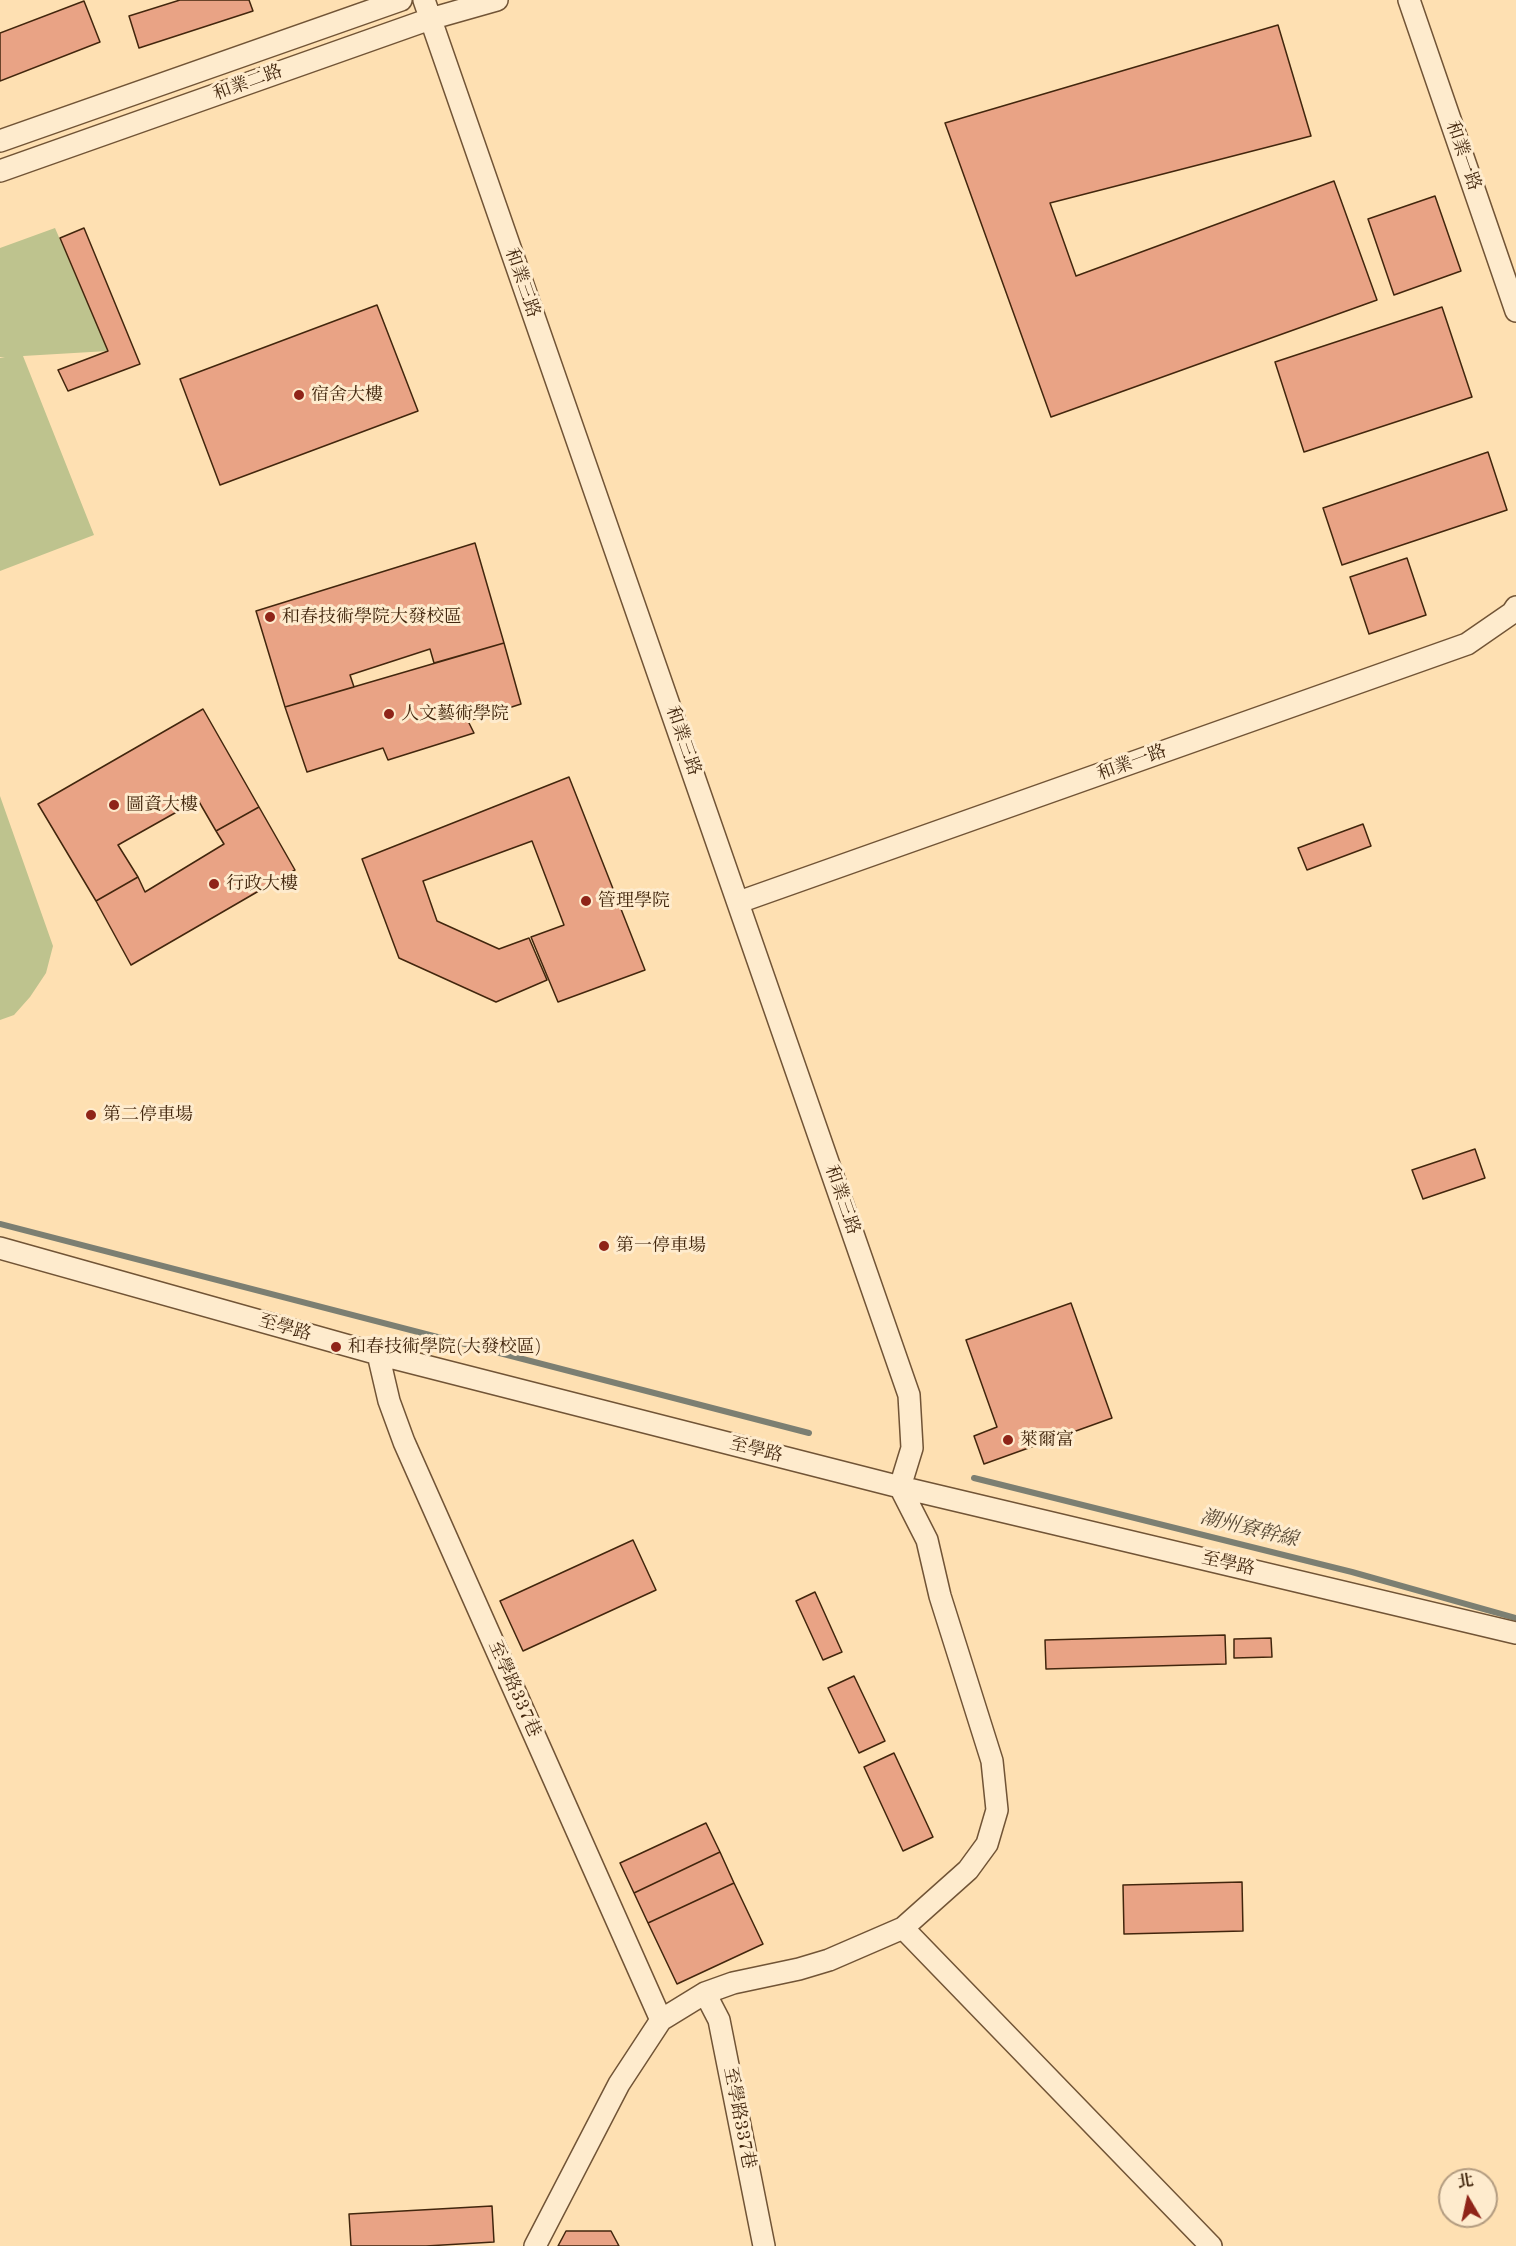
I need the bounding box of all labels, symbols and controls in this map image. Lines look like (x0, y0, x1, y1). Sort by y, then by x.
street label: 和業二路 (210, 61, 286, 105)
street label: 和業一路 (1441, 118, 1485, 194)
street label: 和業三路 (500, 245, 544, 321)
place label: 宿舍大樓 (311, 384, 383, 406)
marker: 宿舍大樓 (292, 388, 306, 402)
place label: 和春技術學院大發校區 (282, 606, 462, 628)
marker: 和春技術學院大發校區 (263, 610, 277, 624)
place label: 人文藝術學院 (401, 703, 509, 725)
street label: 和業三路 (661, 703, 705, 779)
marker: 人文藝術學院 (382, 707, 396, 721)
street label: 和業一路 (1094, 741, 1170, 785)
place label: 圖資大樓 (126, 794, 198, 816)
marker: 圖資大樓 (107, 798, 121, 812)
place label: 行政大樓 (226, 873, 298, 895)
marker: 行政大樓 (207, 877, 221, 891)
place label: 管理學院 (598, 890, 670, 912)
marker: 管理學院 (579, 894, 593, 908)
place label: 第二停車場 (103, 1104, 193, 1126)
marker: 第二停車場 (84, 1108, 98, 1122)
street label: 和業三路 (820, 1162, 864, 1238)
place label: 第一停車場 (616, 1235, 706, 1257)
marker: 第一停車場 (597, 1239, 611, 1253)
street label: 至學路 (256, 1310, 314, 1346)
place label: 和春技術學院(大發校區) (348, 1336, 541, 1358)
marker: 和春技術學院(大發校區) (329, 1340, 343, 1354)
place label: 萊爾富 (1020, 1429, 1074, 1451)
street label: 至學路 (727, 1433, 785, 1467)
marker: 萊爾富 (1001, 1433, 1015, 1447)
water label: 潮州寮幹線 (1198, 1505, 1300, 1553)
street label: 至學路 (1199, 1547, 1257, 1581)
street label: 至學路337巷 (483, 1637, 545, 1741)
street label: 至學路337巷 (719, 2065, 759, 2171)
north arrow (1438, 2168, 1498, 2228)
text: 北 (1456, 2173, 1475, 2191)

